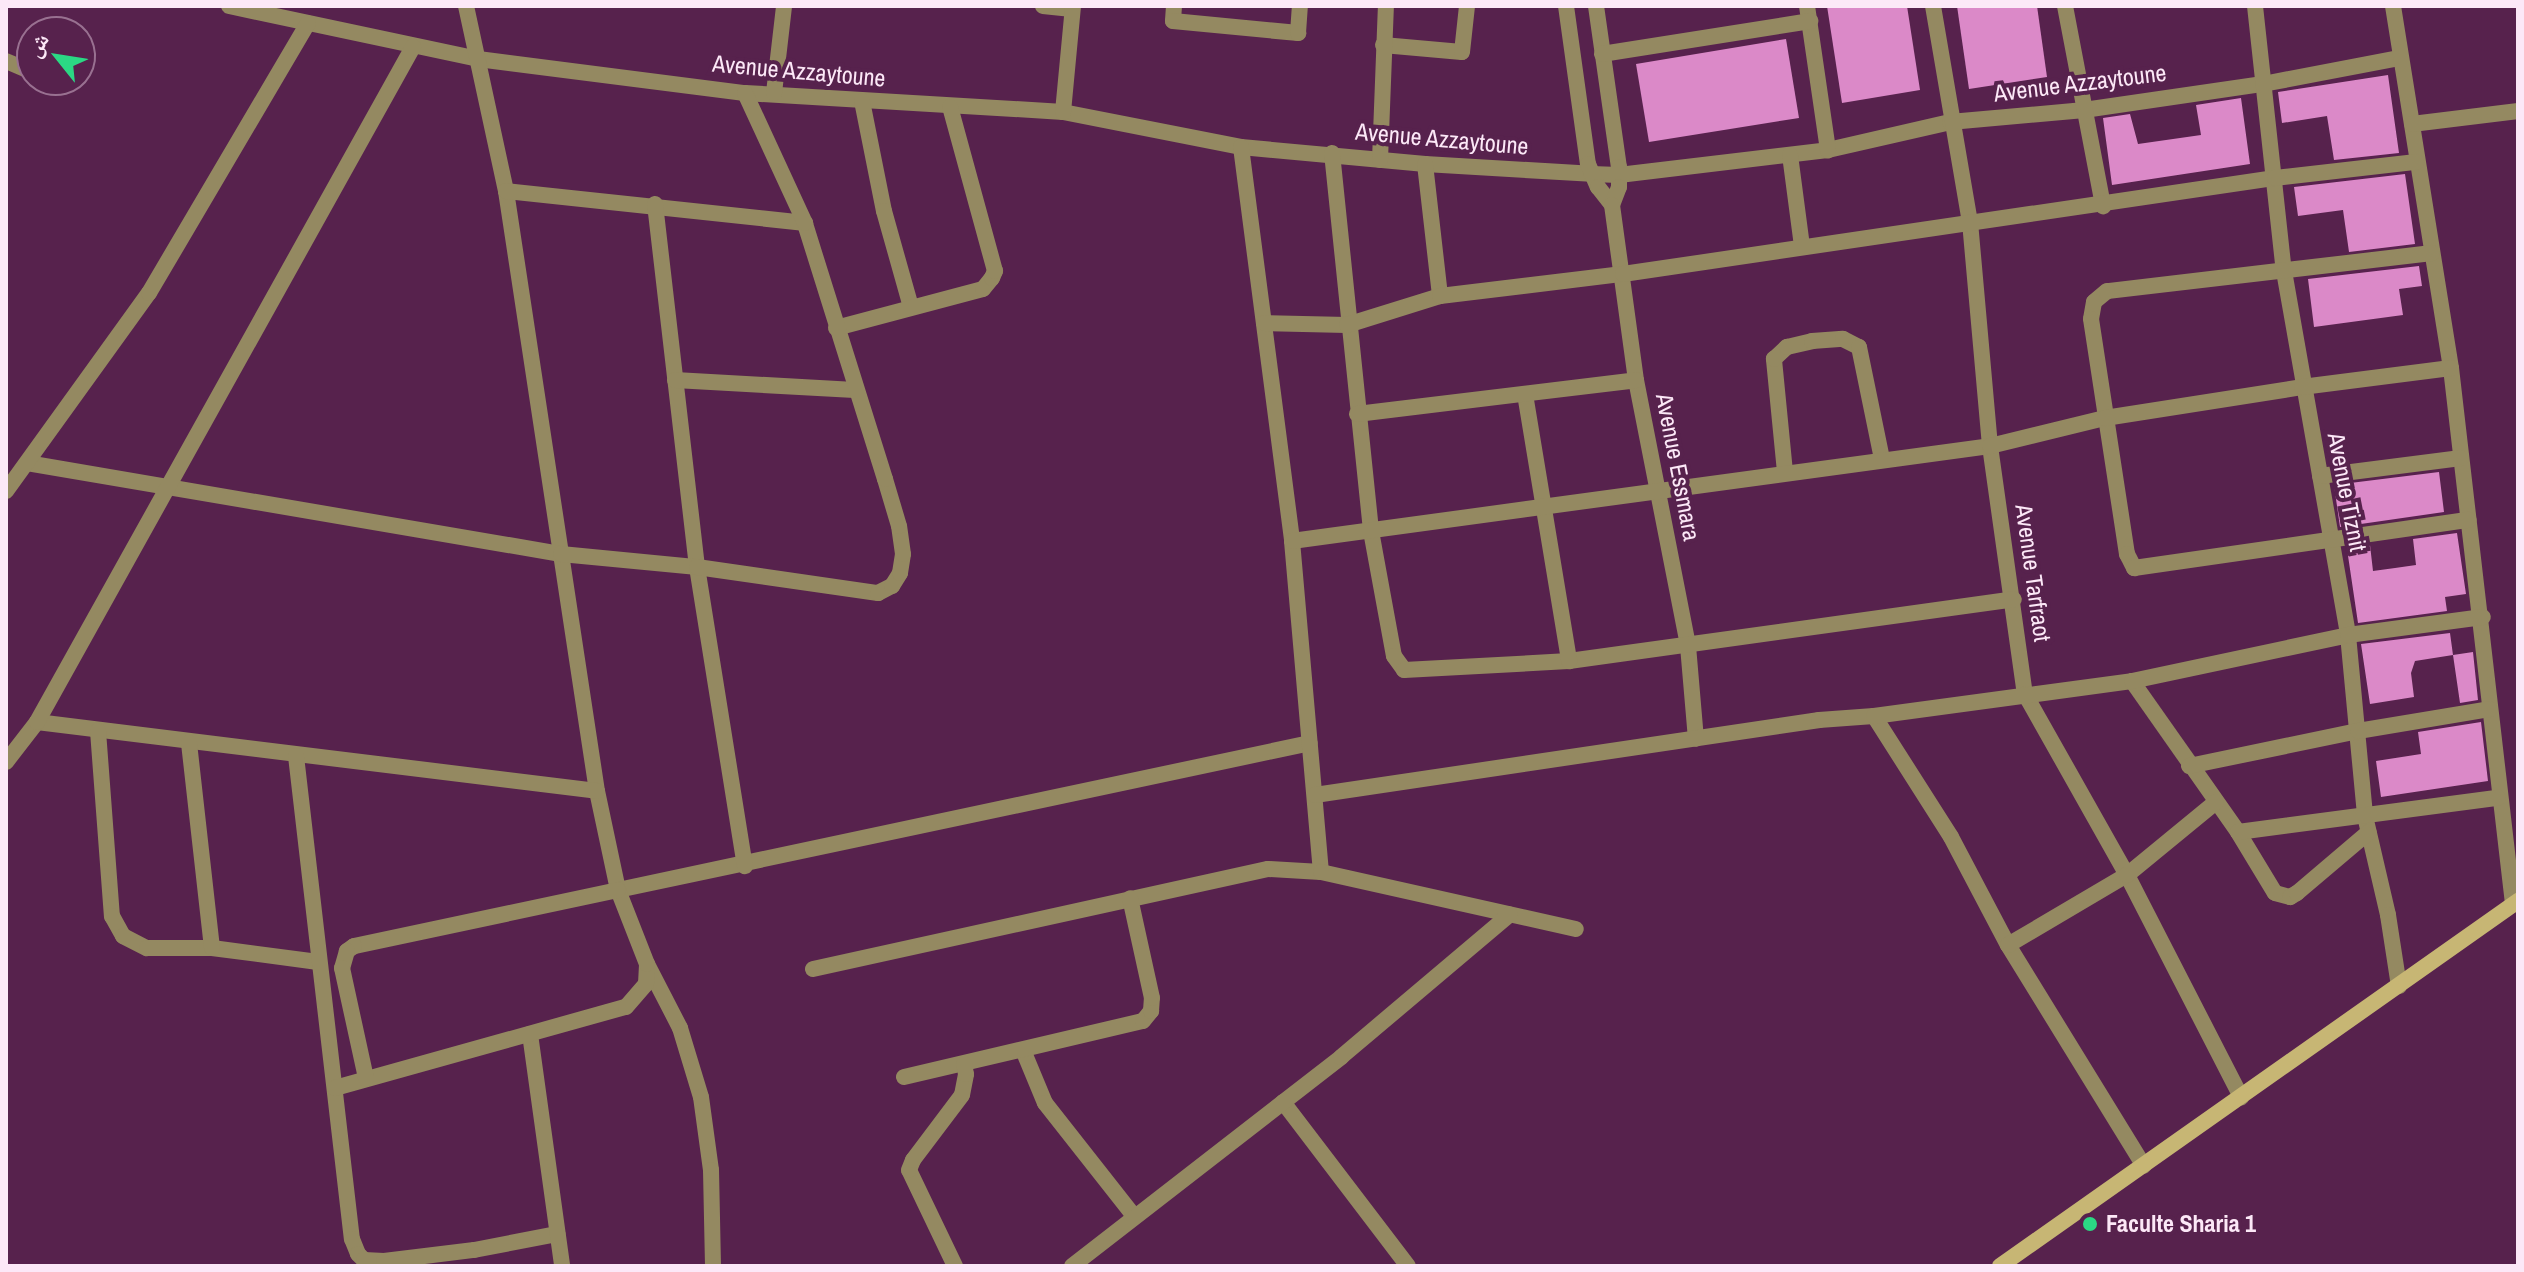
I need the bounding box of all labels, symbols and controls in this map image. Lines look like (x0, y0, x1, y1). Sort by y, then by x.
north arrow (16, 16, 96, 96)
text: ش (18, 27, 56, 63)
street label: Avenue Azzaytoune (711, 49, 887, 93)
street label: Avenue Azzaytoune (1992, 58, 2168, 108)
street label: Avenue Azzaytoune (1354, 117, 1530, 161)
street label: Avenue Essmara (1650, 391, 1706, 543)
street label: Avenue Tiznit (2321, 430, 2373, 554)
street label: Avenue Tarfraot (2009, 502, 2057, 644)
place label: Faculte Sharia 1 (2106, 1210, 2256, 1238)
marker: Faculte Sharia 1 (2081, 1215, 2099, 1233)

